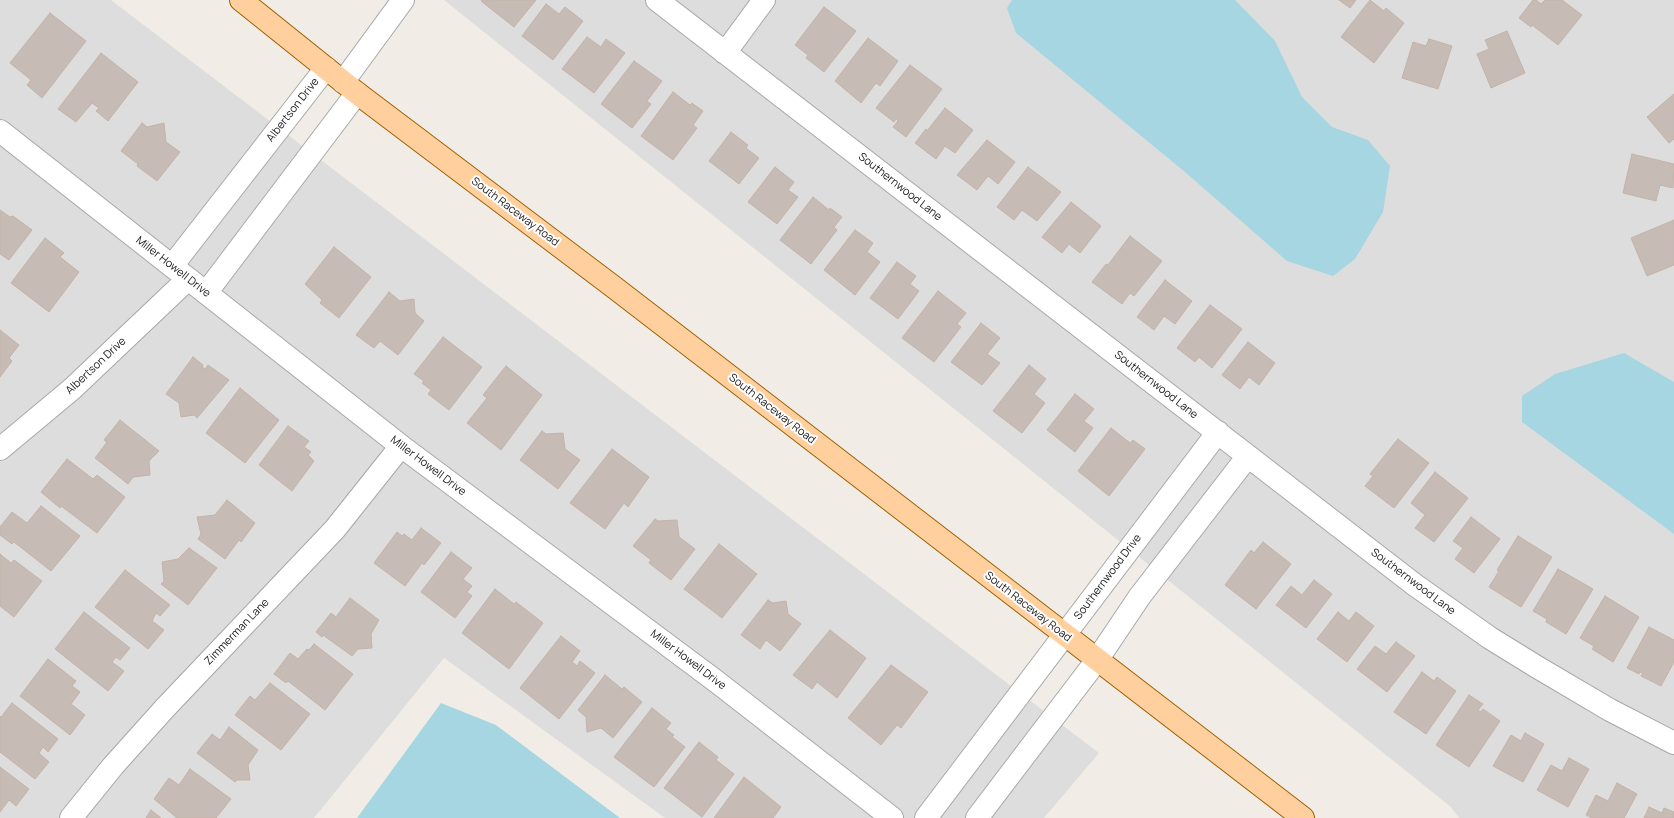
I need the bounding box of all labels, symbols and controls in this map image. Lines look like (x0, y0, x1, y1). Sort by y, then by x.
street label: Albertson Drive (264, 75, 322, 145)
street label: Southernwood Lane (856, 150, 944, 224)
street label: South Raceway Road (469, 175, 561, 249)
street label: Miller Howell Drive (133, 234, 213, 300)
street label: Albertson Drive (63, 335, 129, 397)
street label: Southernwood Lane (1112, 348, 1200, 422)
street label: South Raceway Road (726, 371, 818, 447)
street label: Miller Howell Drive (388, 433, 468, 499)
street label: Southernwood Drive (1072, 532, 1144, 622)
street label: Southernwood Lane (1368, 546, 1458, 618)
street label: South Raceway Road (982, 569, 1074, 645)
street label: Zimmerman Lane (202, 596, 272, 668)
street label: Miller Howell Drive (648, 627, 728, 693)

